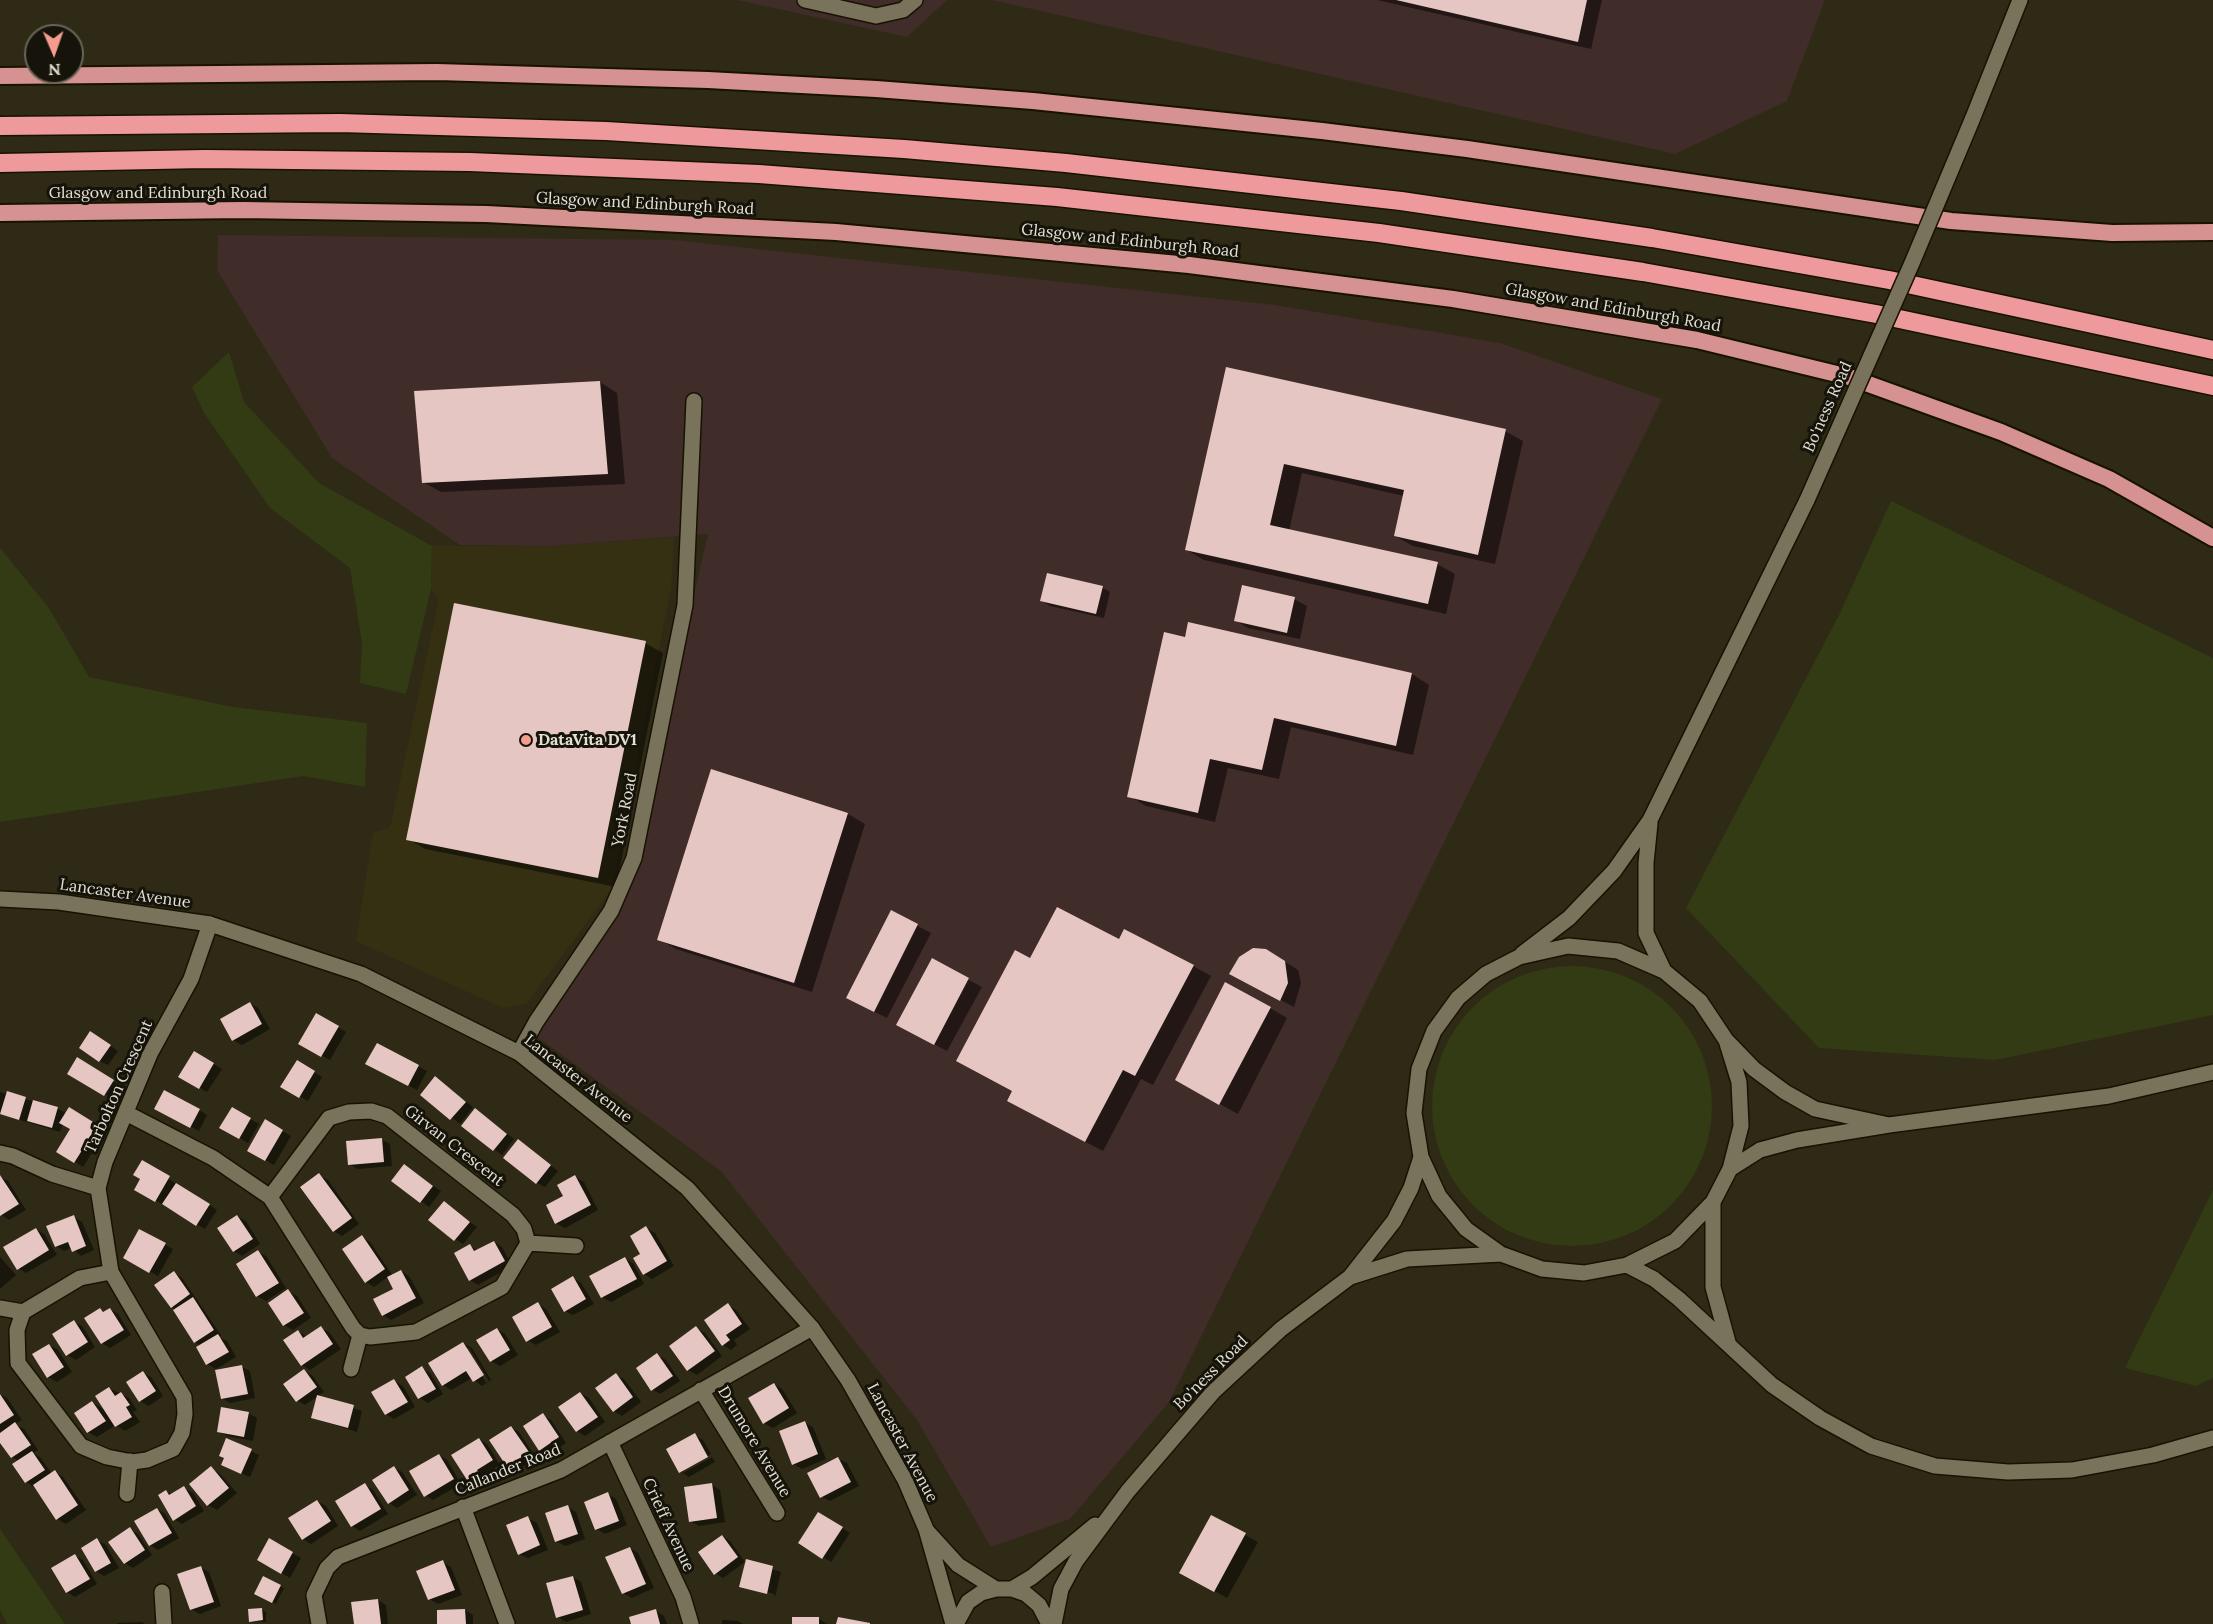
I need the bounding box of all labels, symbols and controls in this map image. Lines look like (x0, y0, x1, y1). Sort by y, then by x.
north arrow (24, 24, 84, 84)
text: N (48, 60, 61, 80)
street label: Glasgow and Edinburgh Road (49, 183, 267, 203)
street label: Glasgow and Edinburgh Road (535, 189, 755, 219)
street label: Glasgow and Edinburgh Road (1020, 220, 1240, 262)
street label: Glasgow and Edinburgh Road (1504, 280, 1722, 336)
street label: Bo'ness Road (1800, 359, 1856, 455)
place label: DataVita DV1 (538, 730, 637, 750)
marker: DataVita DV1 (519, 733, 533, 747)
street label: York Road (608, 771, 642, 849)
street label: Lancaster Avenue (58, 875, 192, 913)
street label: Tarbolton Crescent (81, 1017, 157, 1157)
street label: Lancaster Avenue (520, 1031, 636, 1127)
street label: Girvan Crescent (401, 1101, 507, 1191)
street label: Bo'ness Road (1170, 1332, 1252, 1414)
street label: Lancaster Avenue (863, 1380, 941, 1506)
street label: Drumore Avenue (713, 1383, 795, 1501)
street label: Callander Road (452, 1440, 564, 1500)
street label: Crieff Avenue (638, 1475, 698, 1575)

